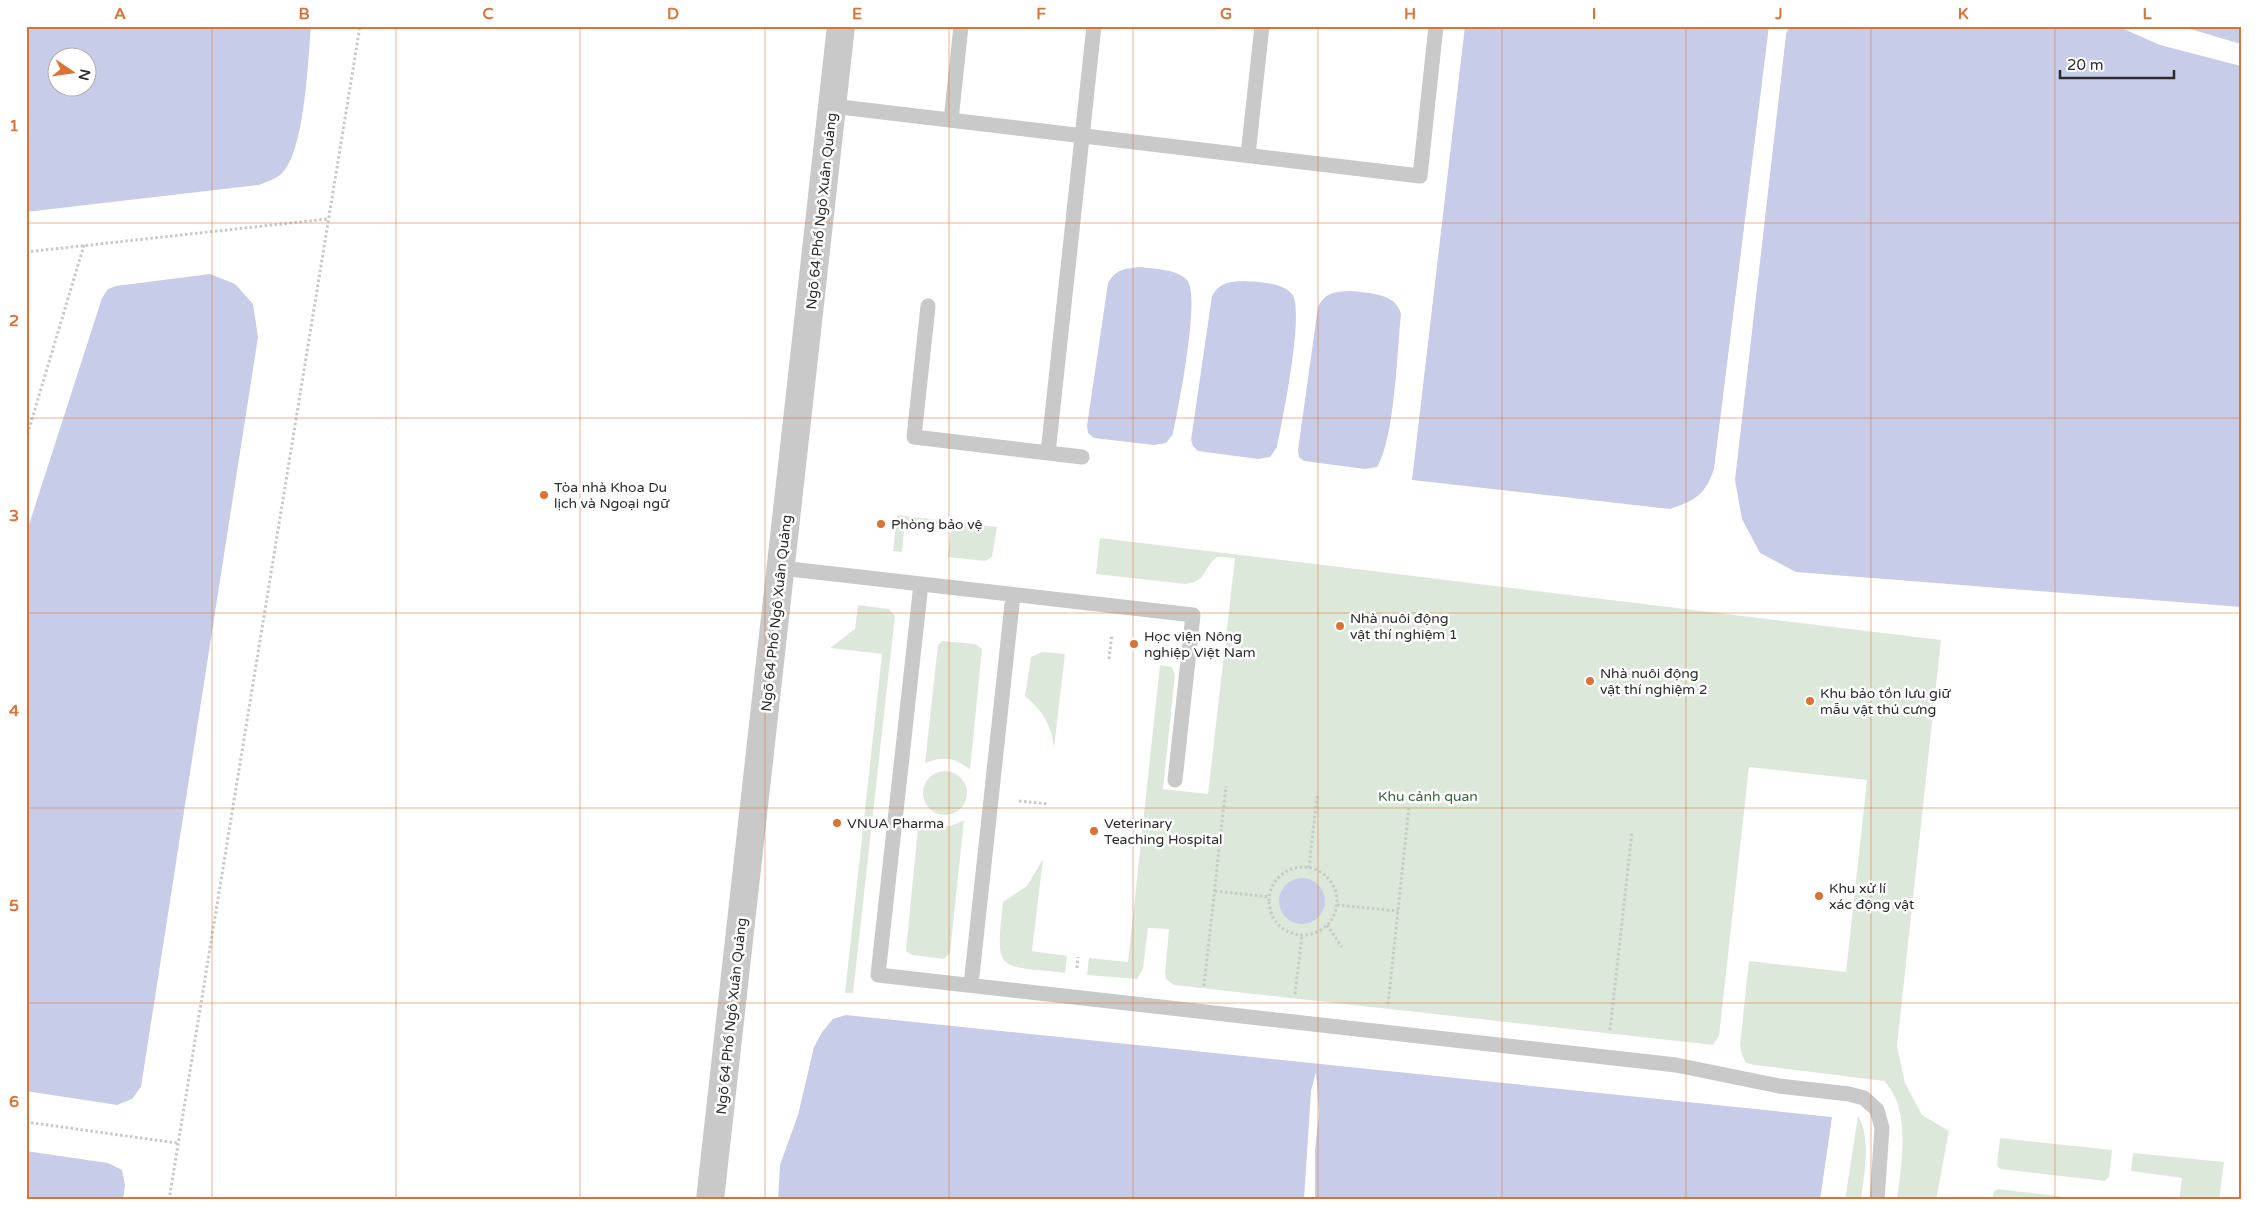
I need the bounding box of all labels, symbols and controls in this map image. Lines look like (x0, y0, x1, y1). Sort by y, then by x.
text: A (114, 4, 126, 24)
text: B (298, 4, 310, 24)
text: C (482, 4, 494, 24)
text: D (667, 4, 679, 24)
text: E (852, 4, 862, 24)
text: F (1036, 4, 1046, 24)
text: G (1220, 4, 1232, 24)
text: H (1404, 4, 1416, 24)
text: I (1592, 4, 1596, 24)
text: J (1774, 4, 1783, 24)
text: K (1958, 4, 1969, 24)
text: L (2142, 4, 2152, 24)
north arrow (48, 48, 98, 98)
scale bar (2060, 48, 2173, 80)
text: 20 m (2067, 56, 2104, 74)
text: N (75, 67, 94, 82)
street label: Ngõ 64 Phố Ngô Xuân Quảng (803, 112, 840, 310)
text: 1 (9, 116, 19, 136)
text: 2 (9, 311, 19, 331)
place label: Tòa nhà Khoa Du lịch và Ngoại ngữ (554, 479, 670, 512)
marker: Tòa nhà Khoa Du lịch và Ngoại ngữ (538, 489, 550, 501)
text: 3 (9, 506, 19, 526)
street label: Ngõ 64 Phố Ngô Xuân Quảng (758, 514, 795, 712)
place label: Phòng bảo vệ (891, 516, 983, 533)
marker: Phòng bảo vệ (875, 518, 887, 530)
place label: Nhà nuôi động vật thí nghiệm 1 (1350, 610, 1458, 643)
marker: Nhà nuôi động vật thí nghiệm 1 (1334, 620, 1346, 632)
place label: Học viện Nông nghiệp Việt Nam (1144, 628, 1256, 661)
marker: Học viện Nông nghiệp Việt Nam (1128, 638, 1140, 650)
place label: Nhà nuôi động vật thí nghiệm 2 (1600, 665, 1708, 698)
marker: Nhà nuôi động vật thí nghiệm 2 (1584, 675, 1596, 687)
place label: Khu bảo tồn lưu giữ mẫu vật thú cưng (1820, 685, 1951, 718)
marker: Khu bảo tồn lưu giữ mẫu vật thú cưng (1804, 695, 1816, 707)
text: 4 (9, 701, 19, 721)
park label: Khu cảnh quan (1378, 788, 1478, 805)
place label: VNUA Pharma (847, 815, 944, 832)
place label: Veterinary Teaching Hospital (1104, 815, 1223, 848)
marker: VNUA Pharma (831, 817, 843, 829)
marker: Veterinary Teaching Hospital (1088, 825, 1100, 837)
place label: Khu xử lí xác động vật (1829, 880, 1915, 913)
marker: Khu xử lí xác động vật (1813, 890, 1825, 902)
text: 5 (9, 896, 19, 916)
street label: Ngõ 64 Phố Ngô Xuân Quảng (713, 917, 750, 1115)
text: 6 (9, 1092, 19, 1112)

